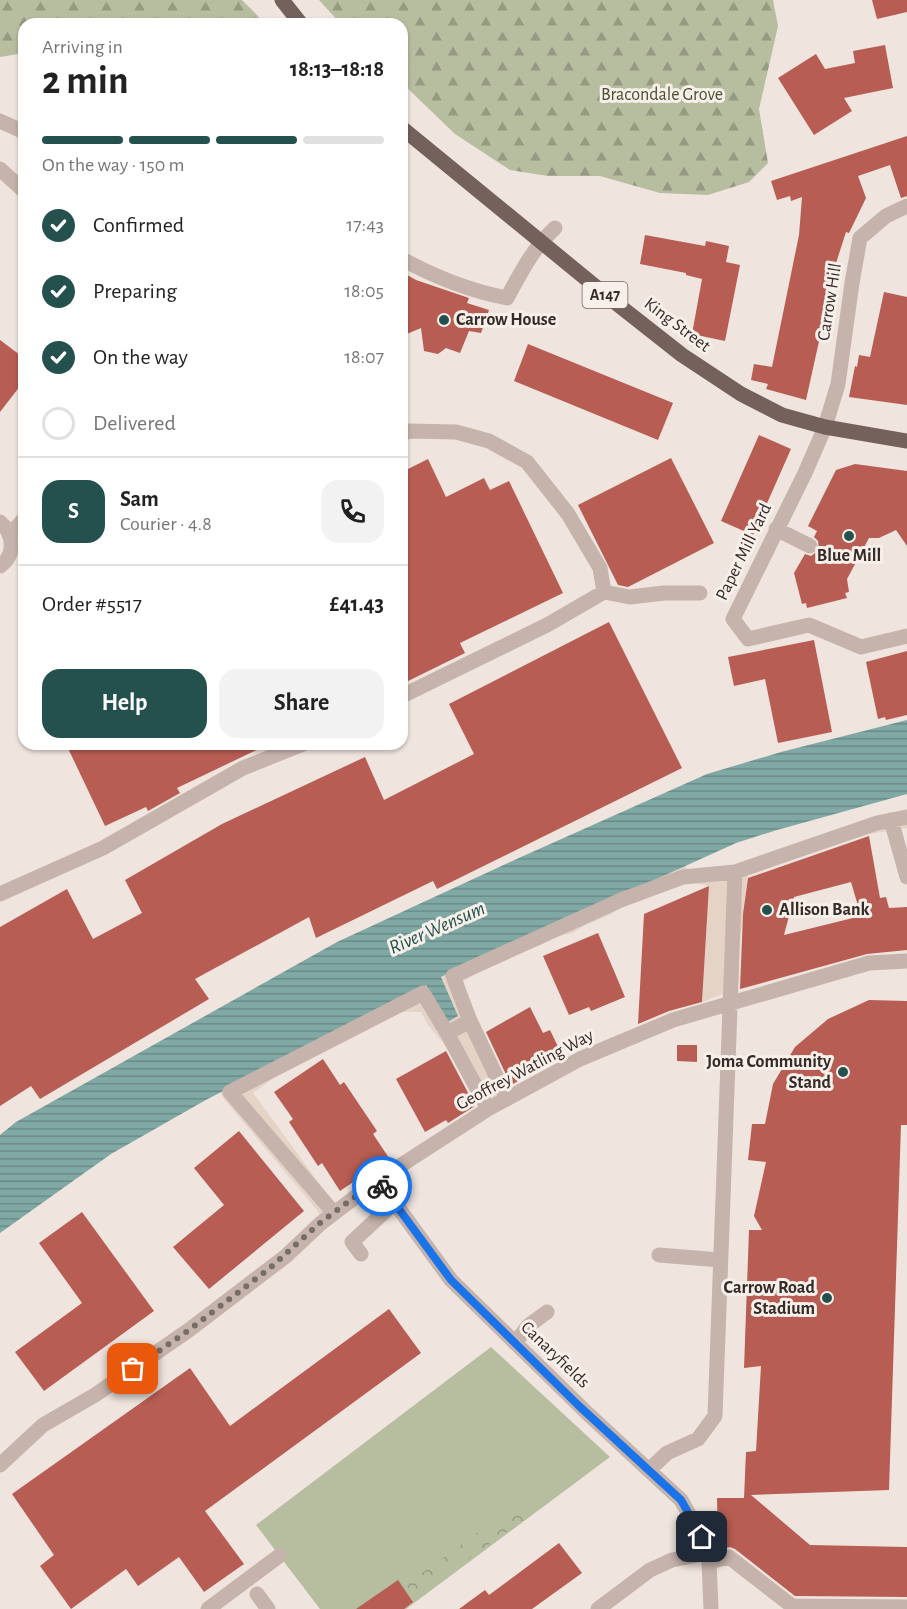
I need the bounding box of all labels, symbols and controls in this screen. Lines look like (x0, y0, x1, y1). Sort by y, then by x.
text: Arriving in (42, 37, 123, 57)
text: 18:13–18:18 (290, 58, 384, 80)
text: 2 min (42, 62, 129, 101)
park label: Bracondale Grove (601, 86, 723, 104)
text: On the way · 150 m (42, 155, 185, 175)
icon: check (42, 209, 75, 242)
text: Confirmed (93, 214, 184, 236)
text: 17:43 (346, 215, 384, 235)
street label: Carrow Hill (815, 262, 845, 342)
icon: check (42, 275, 75, 308)
text: Preparing (93, 280, 177, 302)
text: 18:05 (344, 281, 384, 301)
road number: A147 (582, 282, 628, 308)
street label: King Street (641, 294, 714, 356)
place label: Carrow House (456, 311, 556, 329)
marker: Carrow House (437, 313, 451, 327)
icon: check (42, 341, 75, 374)
text: On the way (93, 346, 188, 368)
text: 18:07 (344, 347, 384, 367)
text: Delivered (93, 412, 176, 434)
button: phone (321, 480, 384, 543)
text: Sam (120, 488, 159, 510)
text: S (68, 500, 79, 522)
street label: Paper Mill Yard (713, 501, 775, 603)
text: Courier · 4.8 (120, 514, 212, 534)
marker: Blue Mill (842, 529, 856, 543)
place label: Blue Mill (817, 547, 881, 565)
text: Order #5517 (42, 593, 142, 615)
text: £41.43 (330, 593, 384, 615)
button: Help (42, 669, 207, 738)
button: Share (219, 669, 384, 738)
water label: River Wensum (386, 898, 488, 958)
place label: Allison Bank (779, 901, 870, 919)
marker: Allison Bank (760, 903, 774, 917)
street label: Geoffrey Watling Way (453, 1026, 597, 1114)
place label: Joma Community Stand (706, 1053, 832, 1092)
marker: Joma Community Stand (836, 1065, 850, 1079)
courier (352, 1156, 412, 1216)
icon: bike (366, 1170, 399, 1203)
place label: Carrow Road Stadium (724, 1279, 816, 1318)
marker: Carrow Road Stadium (820, 1291, 834, 1305)
street label: Canaryfields (517, 1318, 593, 1392)
pin (107, 1343, 158, 1394)
icon: bag (116, 1352, 149, 1385)
pin (676, 1511, 727, 1562)
icon: home (685, 1520, 718, 1553)

